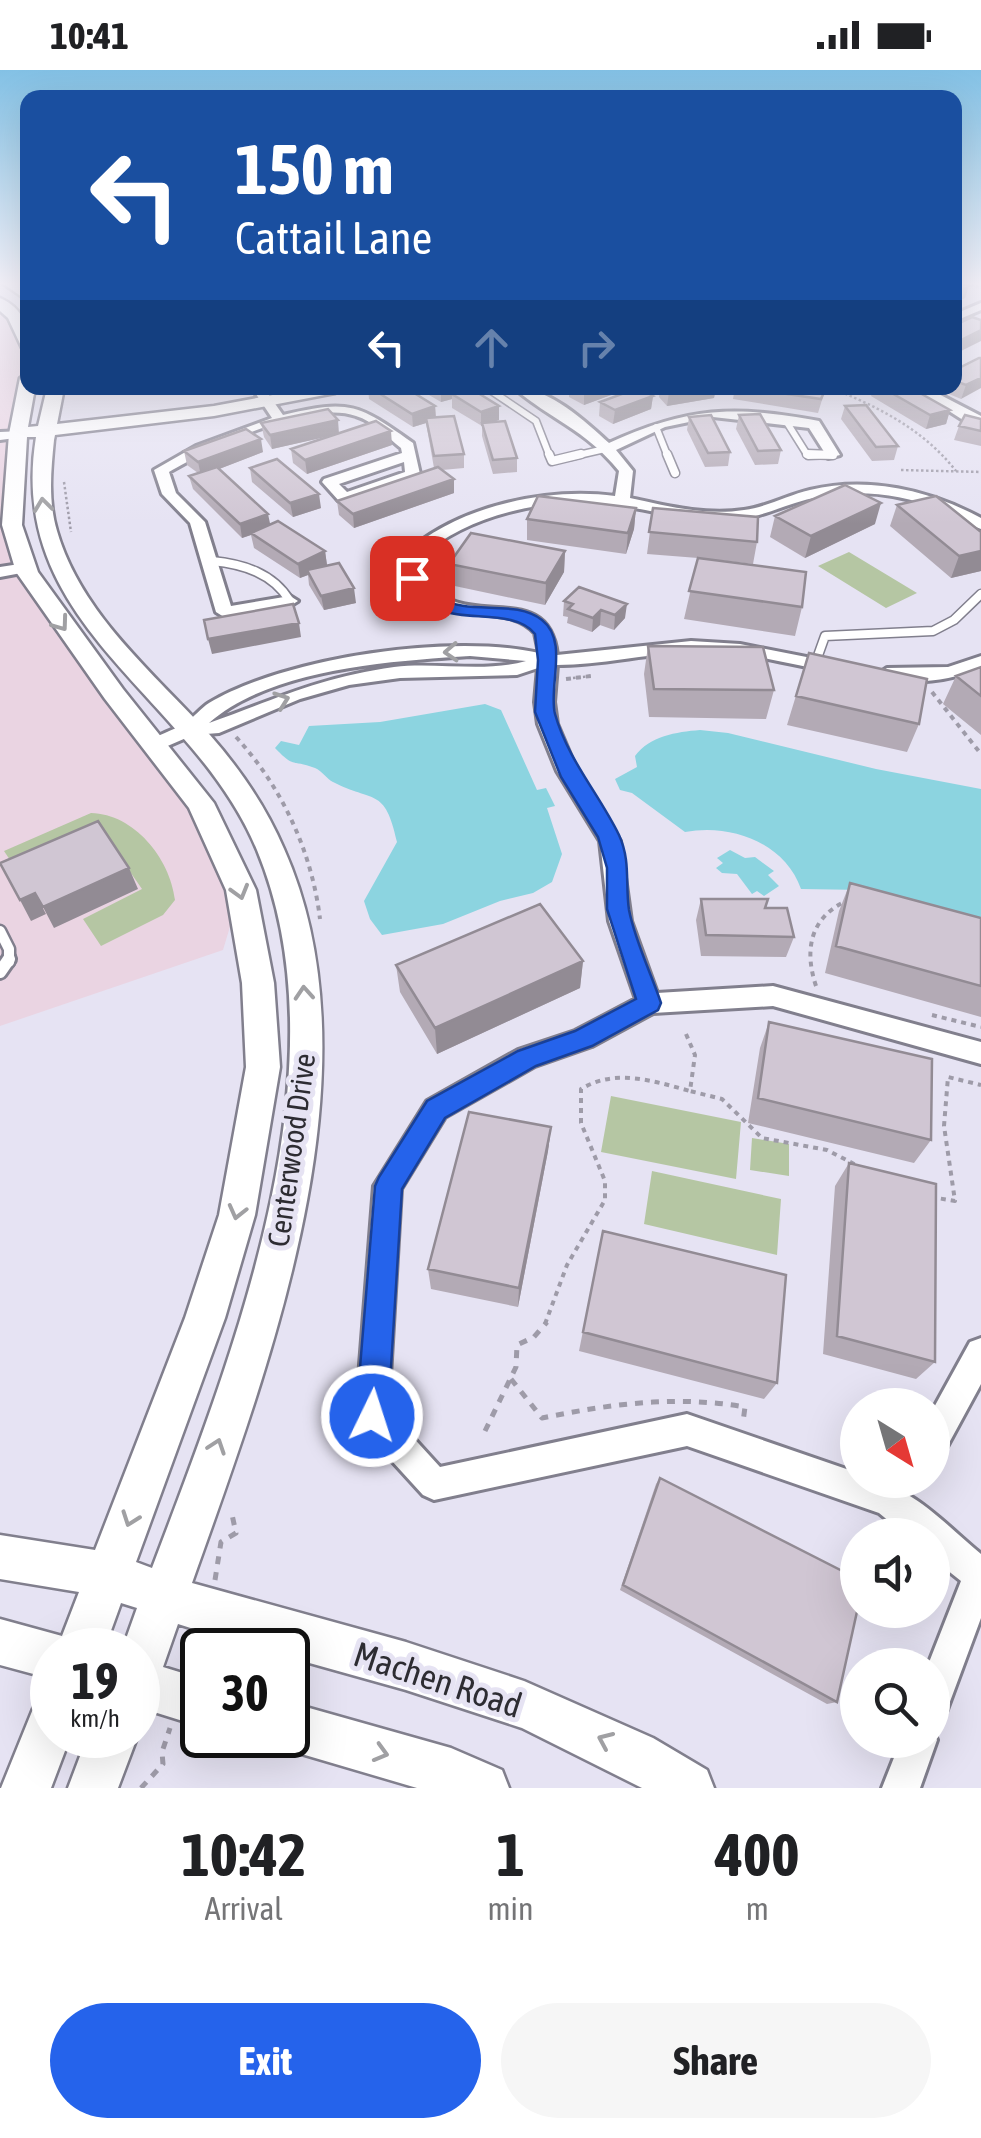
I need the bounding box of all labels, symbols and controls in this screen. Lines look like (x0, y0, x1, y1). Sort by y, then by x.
text: 10:41 (50, 14, 129, 57)
text: 150 m (235, 129, 394, 209)
icon: left (70, 130, 200, 260)
text: Cattail Lane (235, 212, 432, 264)
icon: left (359, 320, 414, 375)
icon: ahead (464, 320, 519, 375)
icon: right (569, 320, 624, 375)
one-way arrow (33, 497, 54, 513)
pin (370, 536, 455, 621)
icon: arrive (385, 551, 440, 606)
one-way arrow (49, 612, 67, 631)
one-way arrow (443, 641, 459, 662)
one-way arrow (273, 691, 290, 712)
one-way arrow (228, 883, 249, 900)
one-way arrow (293, 985, 315, 1001)
street label: Centerwood Drive (261, 1051, 321, 1249)
one-way arrow (228, 1203, 249, 1220)
position arrow (320, 1364, 424, 1468)
north arrow (840, 1388, 950, 1498)
map controls (840, 1388, 950, 1758)
one-way arrow (205, 1438, 225, 1455)
one-way arrow (121, 1510, 142, 1527)
button: sound (840, 1518, 950, 1628)
speed limit sign: 30 (180, 1628, 310, 1758)
street label: Machen Road (349, 1633, 527, 1725)
button: search (840, 1648, 950, 1758)
text: 19 (71, 1652, 118, 1710)
text: km/h (70, 1704, 120, 1732)
one-way arrow (597, 1732, 615, 1752)
one-way arrow (372, 1741, 389, 1762)
text: 10:42 (181, 1820, 306, 1889)
text: 1 (496, 1820, 525, 1889)
text: 400 (715, 1820, 800, 1889)
text: Arrival (205, 1890, 283, 1927)
text: min (488, 1890, 533, 1927)
text: m (746, 1890, 769, 1927)
button: Exit (50, 2003, 481, 2118)
button: Share (501, 2003, 931, 2118)

